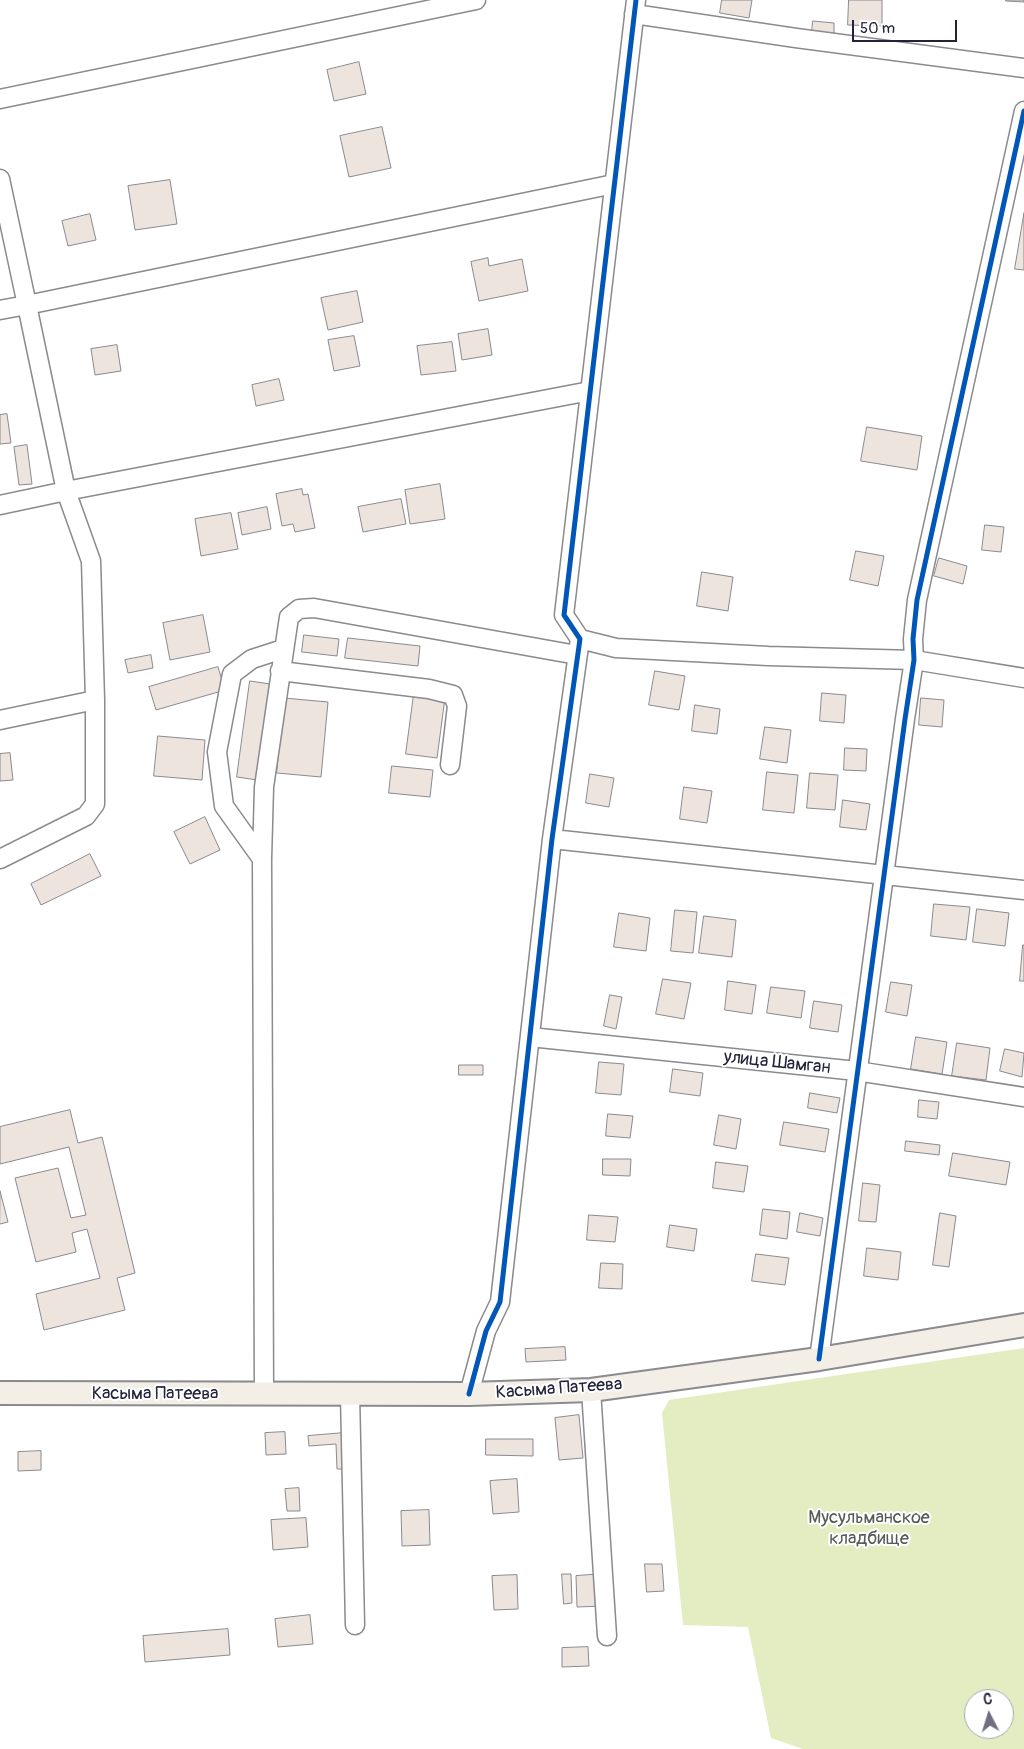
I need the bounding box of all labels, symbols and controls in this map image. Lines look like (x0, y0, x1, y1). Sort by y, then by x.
scale bar (854, 10, 959, 42)
text: 50 m (860, 19, 895, 38)
street label: улица Шамган (723, 1047, 831, 1079)
street label: Касыма Патеева (495, 1374, 623, 1404)
street label: Касыма Патеева (92, 1383, 218, 1405)
park label: Мусульманское кладбище (808, 1507, 930, 1550)
north arrow (964, 1689, 1014, 1739)
text: С (983, 1691, 993, 1708)

